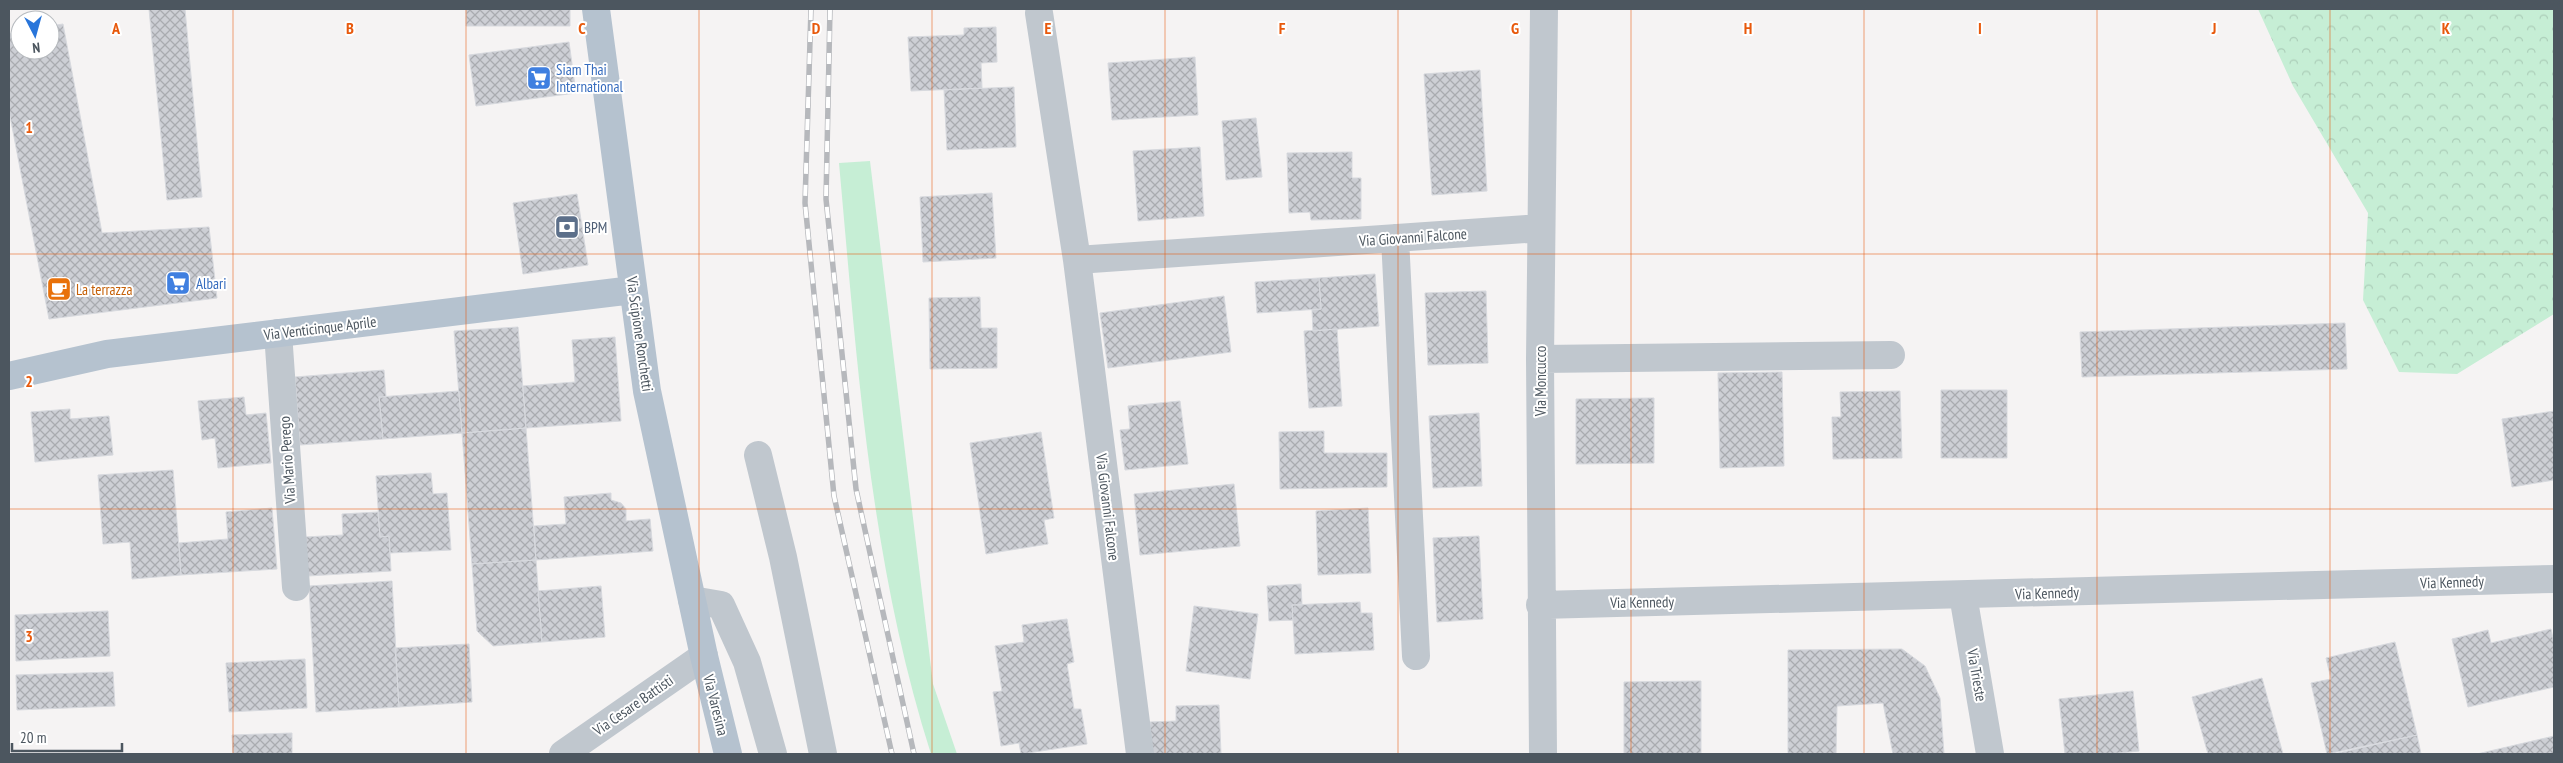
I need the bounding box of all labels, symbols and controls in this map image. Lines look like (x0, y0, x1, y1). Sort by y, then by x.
north arrow (10, 10, 60, 60)
text: A (111, 18, 121, 38)
text: B (346, 18, 354, 38)
text: C (578, 18, 586, 38)
text: D (812, 18, 821, 38)
text: E (1045, 18, 1052, 38)
text: F (1279, 18, 1286, 38)
text: G (1511, 18, 1519, 38)
text: H (1744, 18, 1752, 38)
text: I (1978, 18, 1982, 38)
text: J (2211, 18, 2216, 38)
text: K (2442, 18, 2451, 38)
text: N (32, 39, 41, 57)
place label: Siam Thai International (556, 60, 623, 96)
supermarket icon: Siam Thai International (526, 65, 552, 91)
text: 1 (25, 117, 33, 137)
bank icon: BPM (554, 214, 580, 240)
place label: BPM (584, 218, 607, 237)
street label: Via Giovanni Falcone (1358, 224, 1467, 250)
supermarket icon: Albari (165, 270, 191, 296)
place label: Albari (196, 274, 226, 293)
street label: Via Scipione Ronchetti (622, 274, 657, 393)
cafe icon: La terrazza (46, 276, 72, 302)
place label: La terrazza (76, 280, 132, 299)
street label: Via Venticinque Aprile (262, 312, 377, 344)
street label: Via Moncucco (1531, 346, 1550, 417)
text: 2 (25, 371, 33, 391)
street label: Via Mario Perego (274, 416, 300, 505)
street label: Via Giovanni Falcone (1092, 451, 1124, 562)
street label: Via Kennedy (2419, 571, 2485, 593)
street label: Via Kennedy (2014, 582, 2080, 604)
street label: Via Kennedy (1609, 592, 1674, 612)
text: 3 (25, 626, 33, 646)
street label: Via Trieste (1963, 646, 1991, 703)
street label: Via Cesare Battisti (588, 670, 677, 740)
street label: Via Varesina (699, 671, 733, 738)
scale bar (12, 720, 122, 752)
text: 20 m (20, 728, 46, 747)

